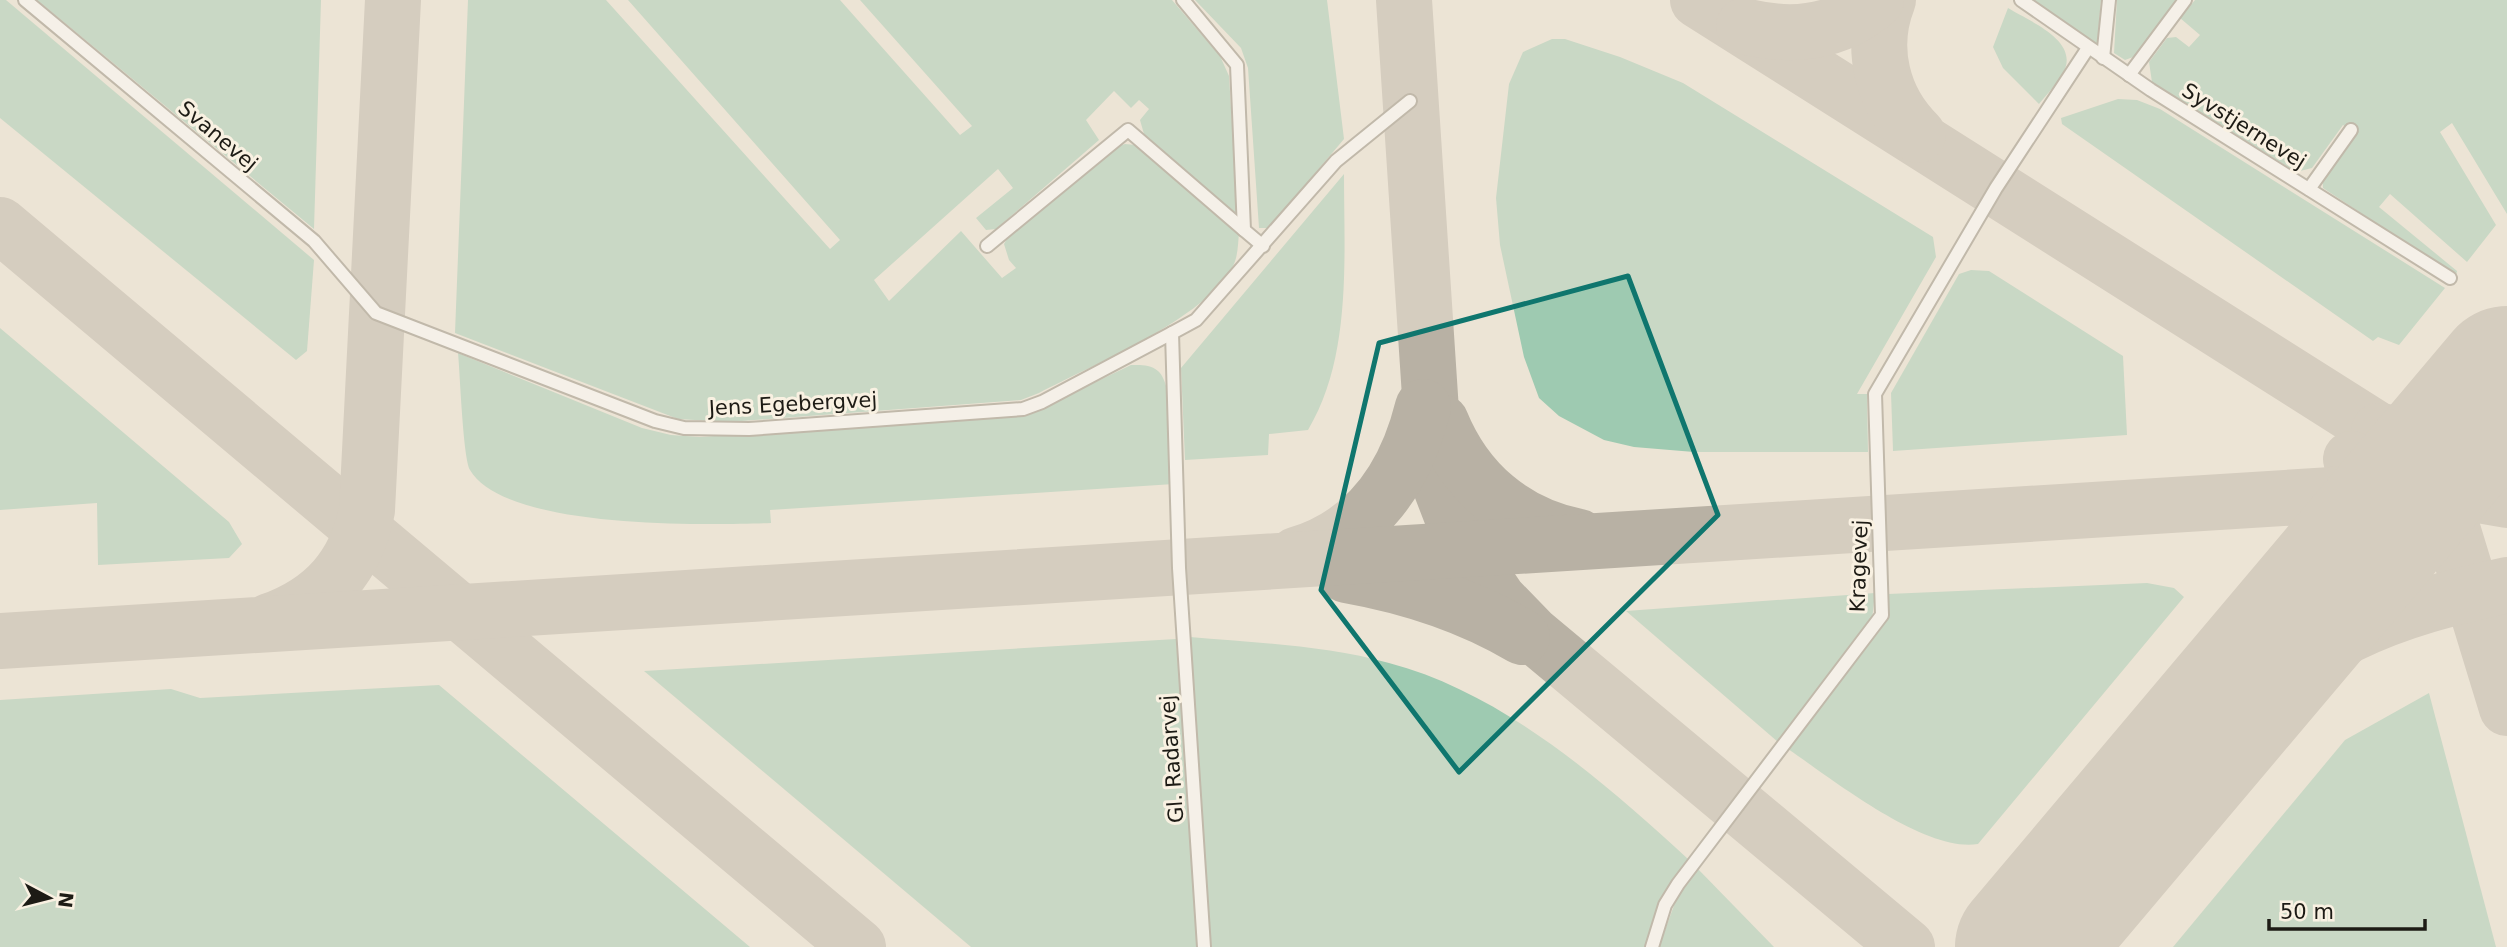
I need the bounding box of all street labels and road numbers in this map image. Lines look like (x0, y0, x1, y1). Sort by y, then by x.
street label: Syvstjernevej (2178, 78, 2310, 174)
street label: Svanevej (173, 96, 263, 176)
street label: Jens Egebergvej (706, 388, 878, 420)
street label: Kragevej (1845, 519, 1873, 613)
street label: Gl. Radarvej (1156, 694, 1188, 824)

